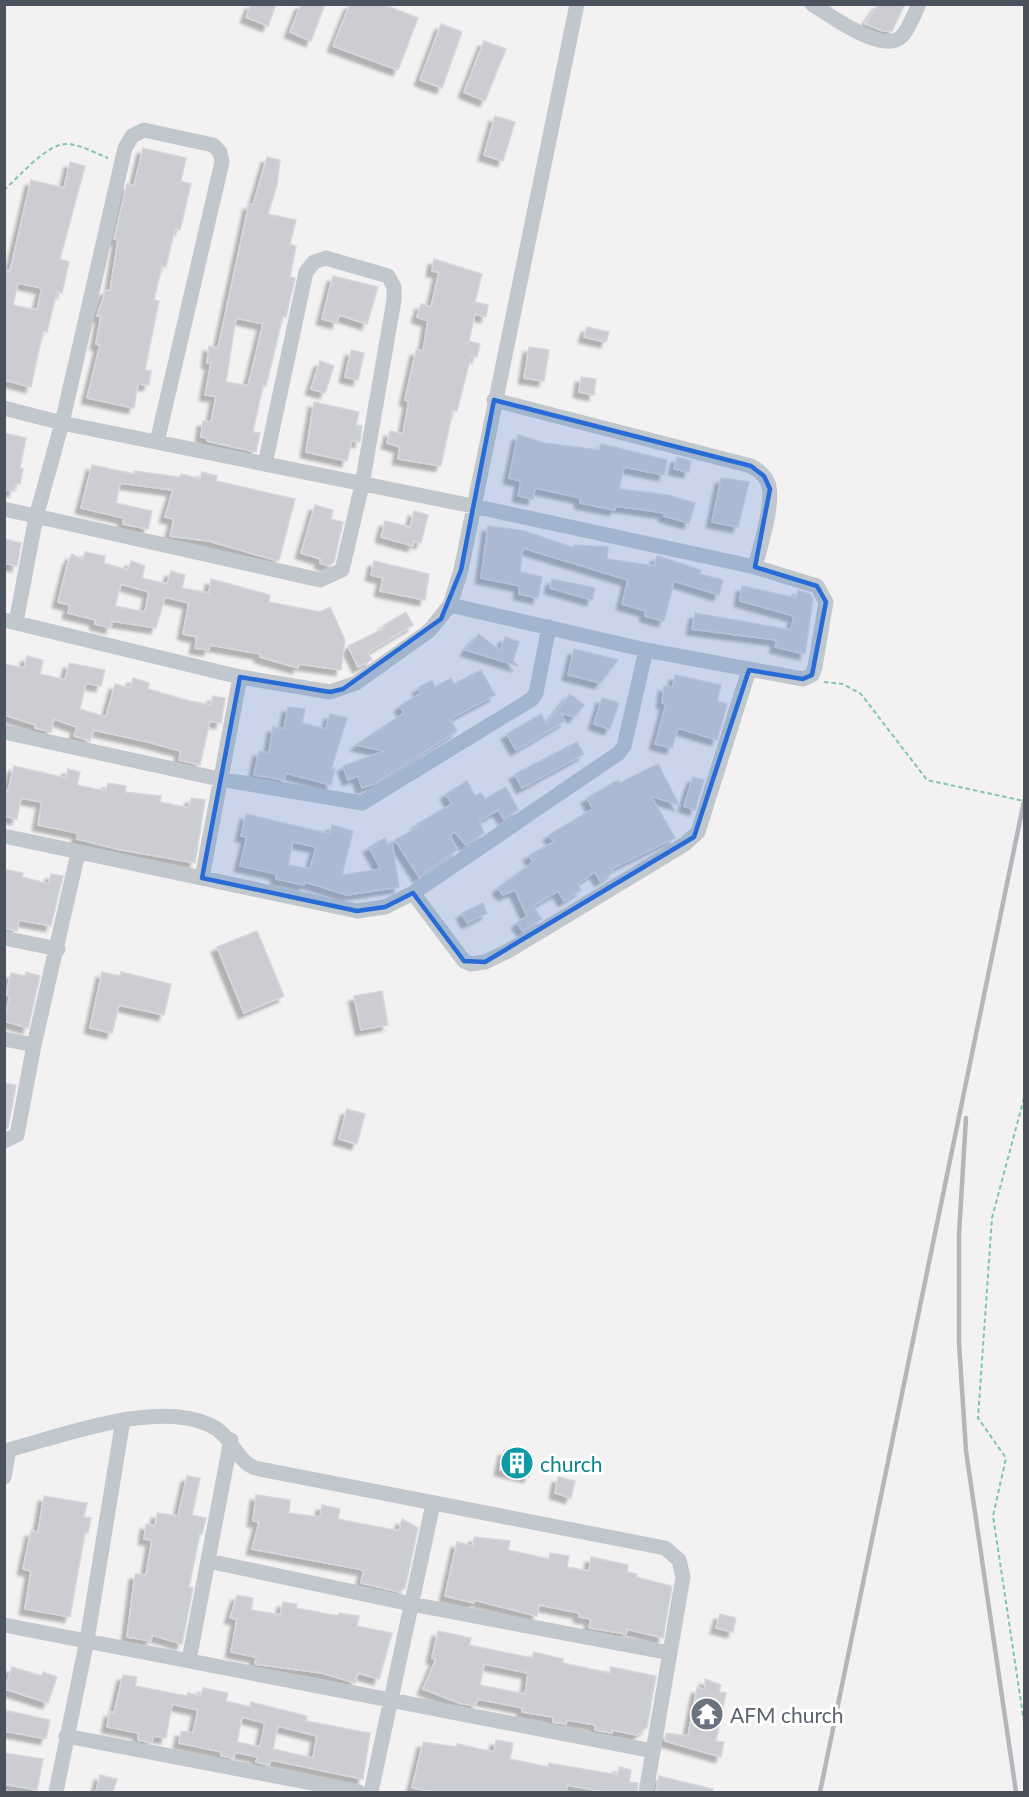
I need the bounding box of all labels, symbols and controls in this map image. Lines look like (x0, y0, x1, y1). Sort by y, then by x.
building icon: church (499, 1445, 535, 1481)
place label: church (540, 1451, 602, 1476)
temple icon: AFM church (689, 1696, 725, 1732)
place label: AFM church (730, 1702, 843, 1727)

